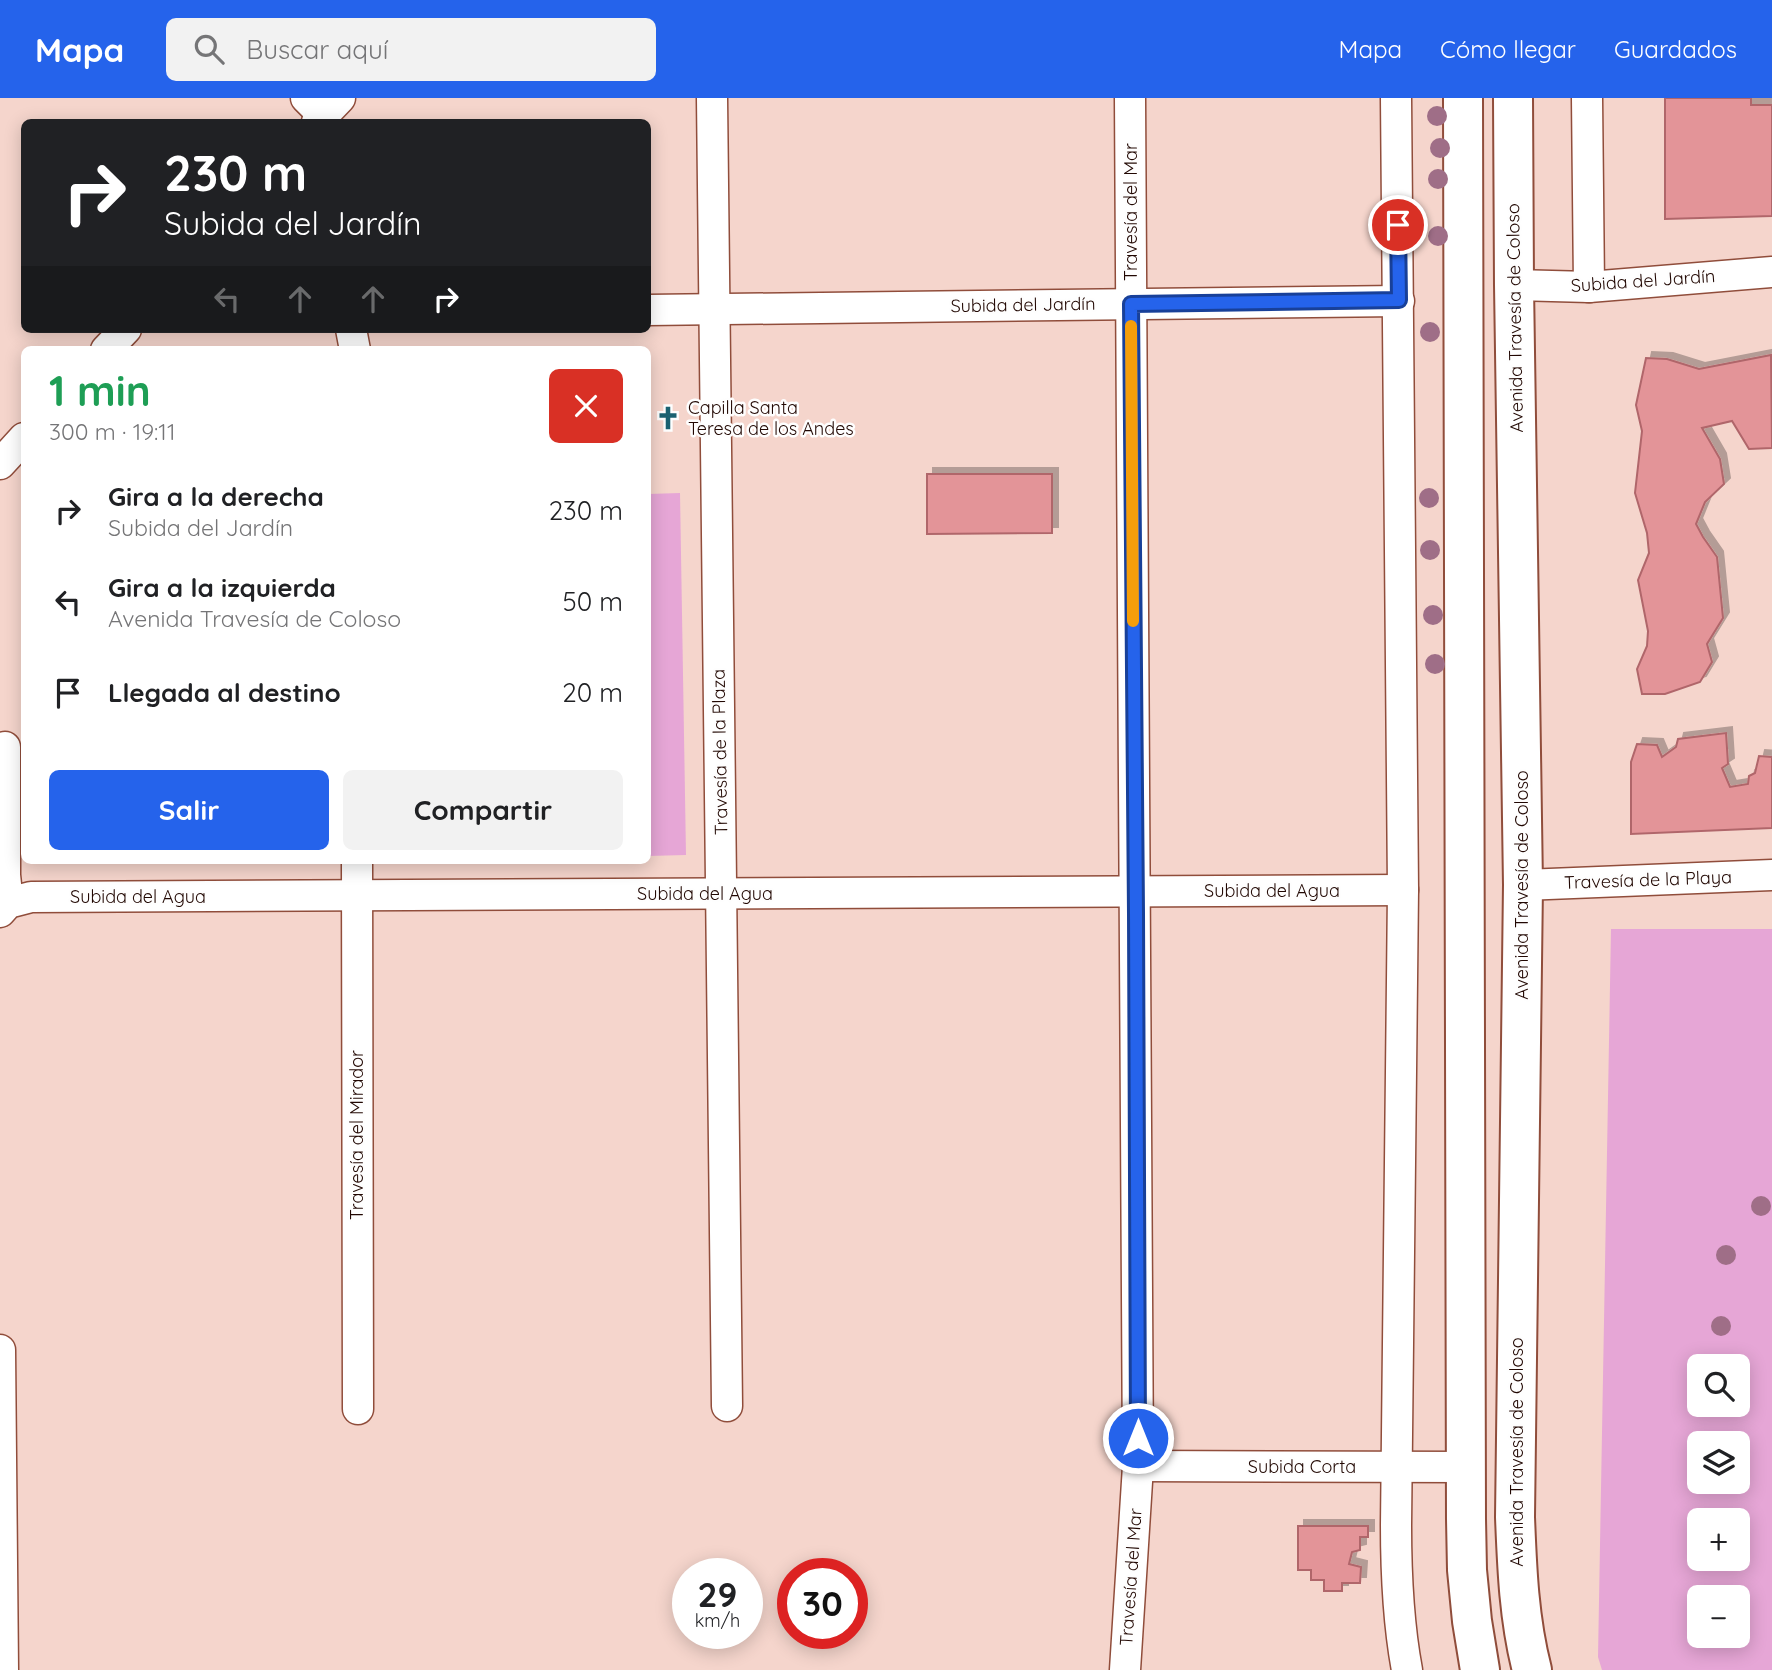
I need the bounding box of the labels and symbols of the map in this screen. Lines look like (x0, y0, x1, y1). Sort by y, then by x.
street label: Travesía del Mar (1119, 143, 1142, 281)
pin (1368, 195, 1428, 255)
street label: Avenida Travesía de Coloso (1501, 203, 1528, 433)
street label: Subida del Jardín (1570, 264, 1716, 297)
street label: Subida del Jardín (950, 292, 1096, 317)
place label: Capilla Santa Teresa de los Andes (688, 396, 854, 440)
church icon: Capilla Santa Teresa de los Andes (654, 404, 682, 432)
street label: Travesía de la Plaza (707, 669, 732, 835)
street label: Avenida Travesía de Coloso (1510, 770, 1533, 1000)
street label: Travesía de la Playa (1564, 865, 1732, 894)
street label: Subida del Agua (1204, 879, 1340, 902)
street label: Subida del Agua (637, 882, 773, 905)
street label: Subida del Agua (70, 885, 206, 908)
street label: Travesía del Mirador (345, 1050, 368, 1220)
street label: Avenida Travesía de Coloso (1505, 1337, 1528, 1567)
position arrow (1101, 1401, 1175, 1475)
street label: Subida Corta (1248, 1455, 1356, 1478)
street label: Travesía del Mar (1114, 1507, 1147, 1646)
speed limit sign: 30 (777, 1558, 868, 1649)

